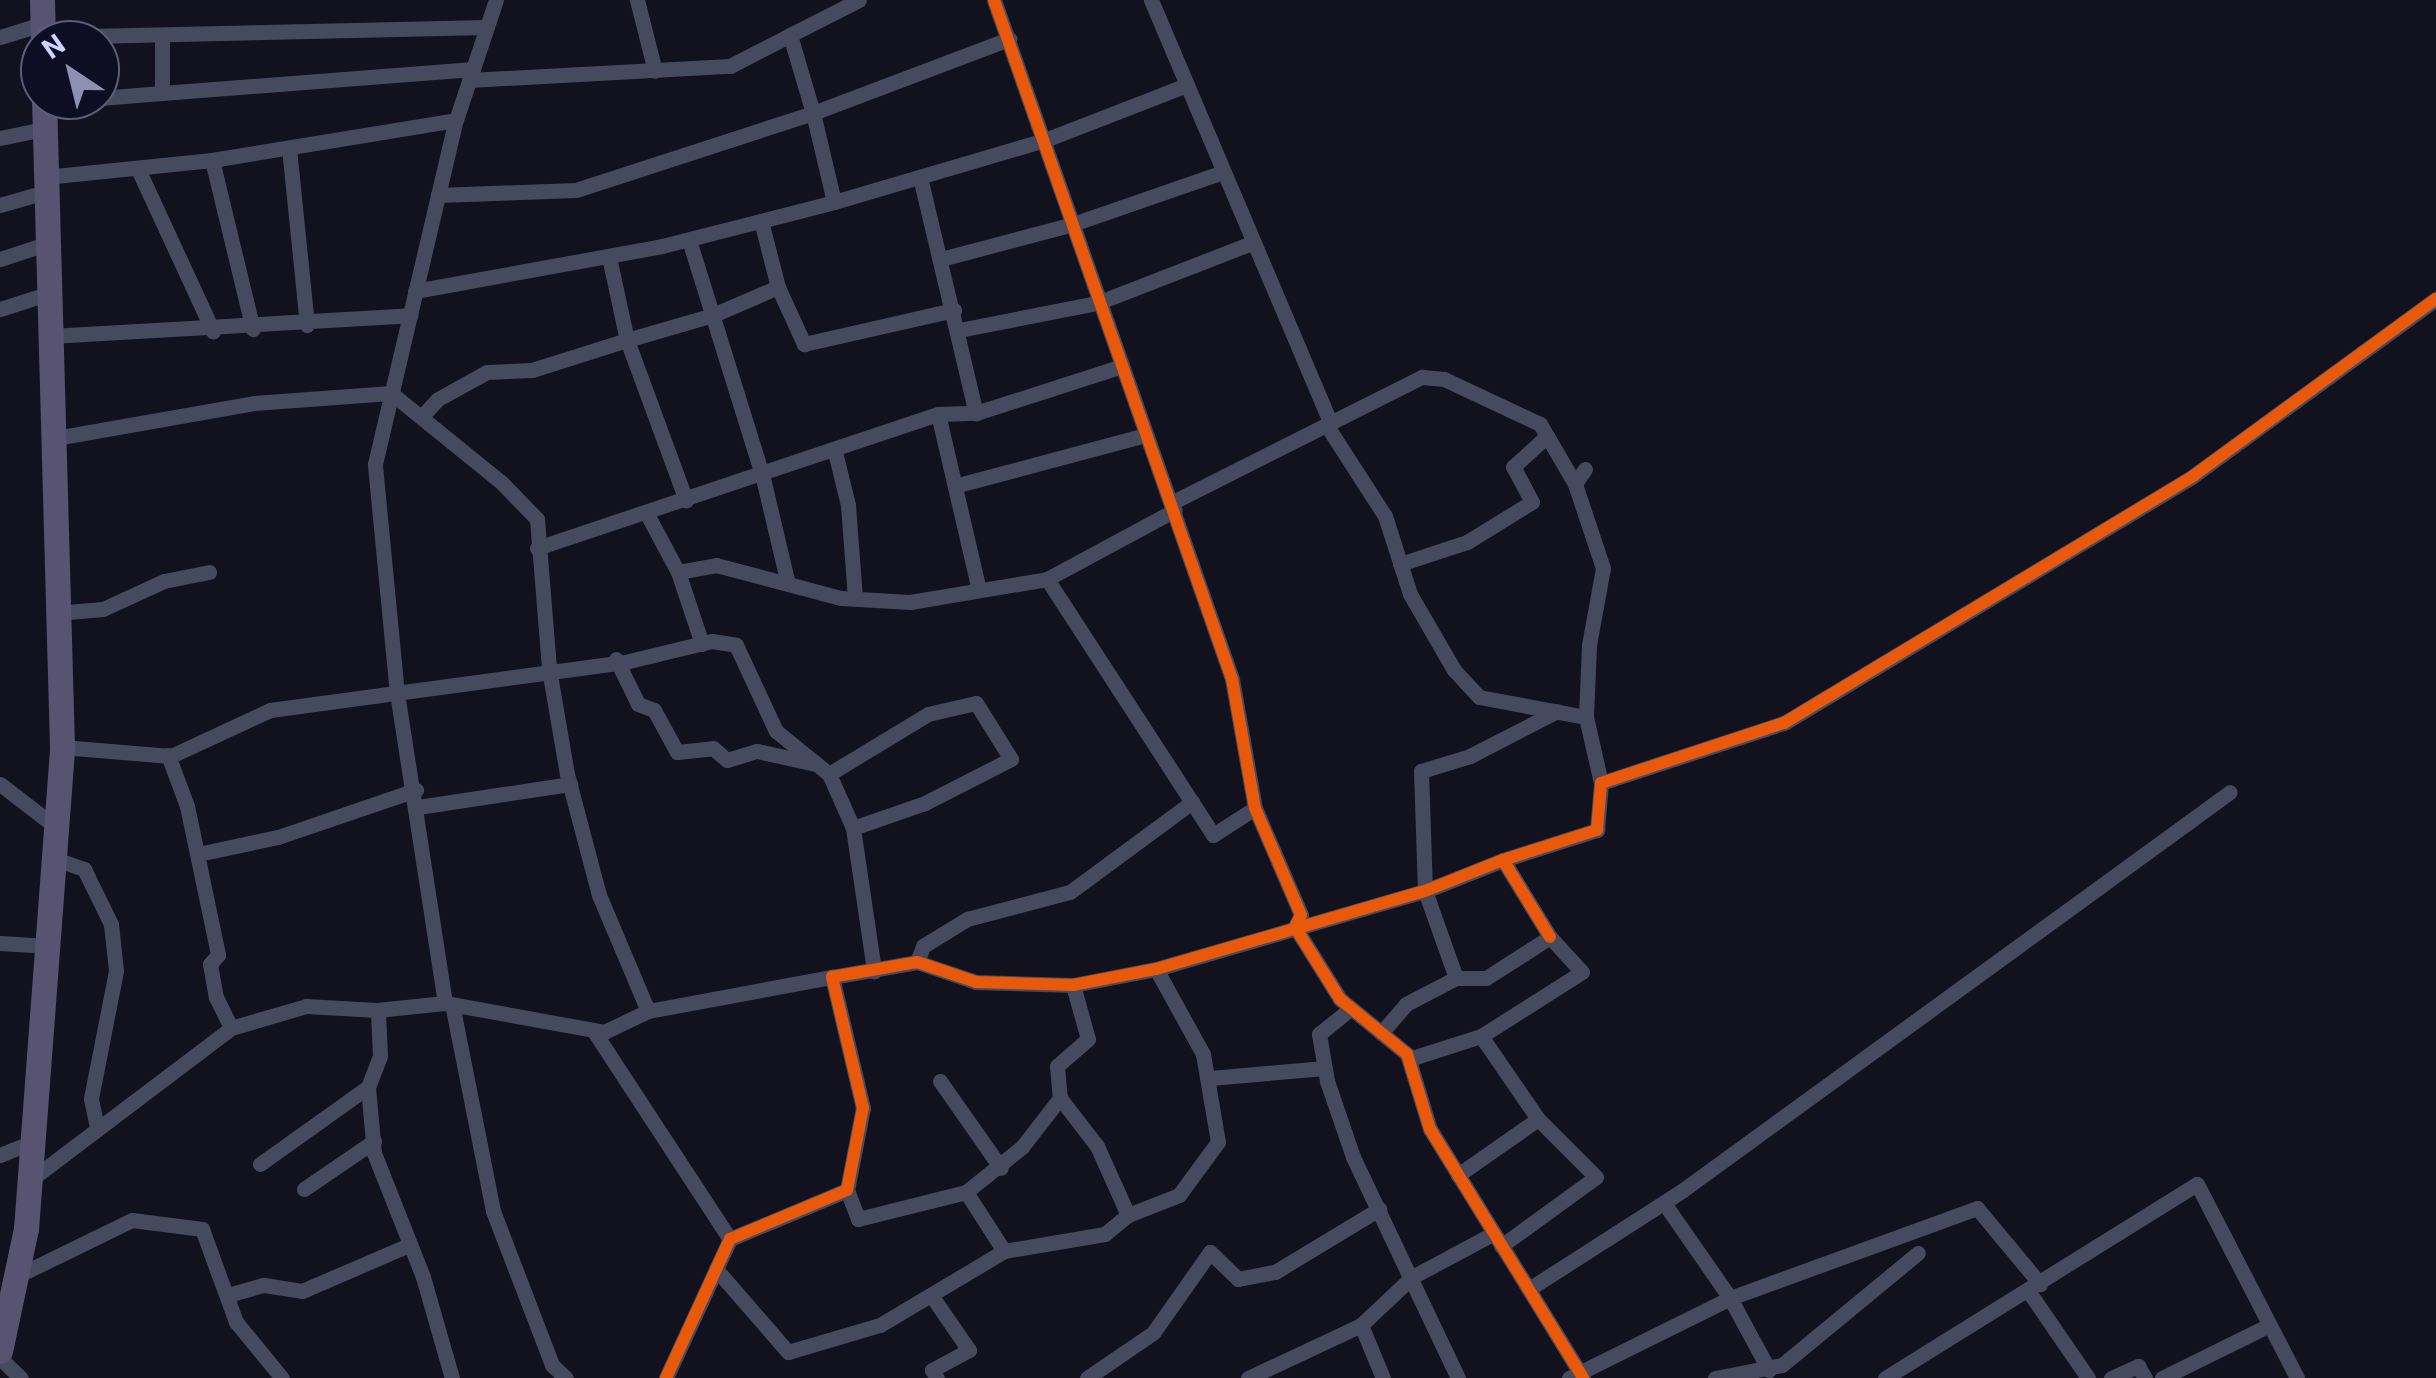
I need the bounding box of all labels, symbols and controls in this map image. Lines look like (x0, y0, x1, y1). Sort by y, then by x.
north arrow (20, 20, 120, 120)
text: N (36, 27, 71, 66)

